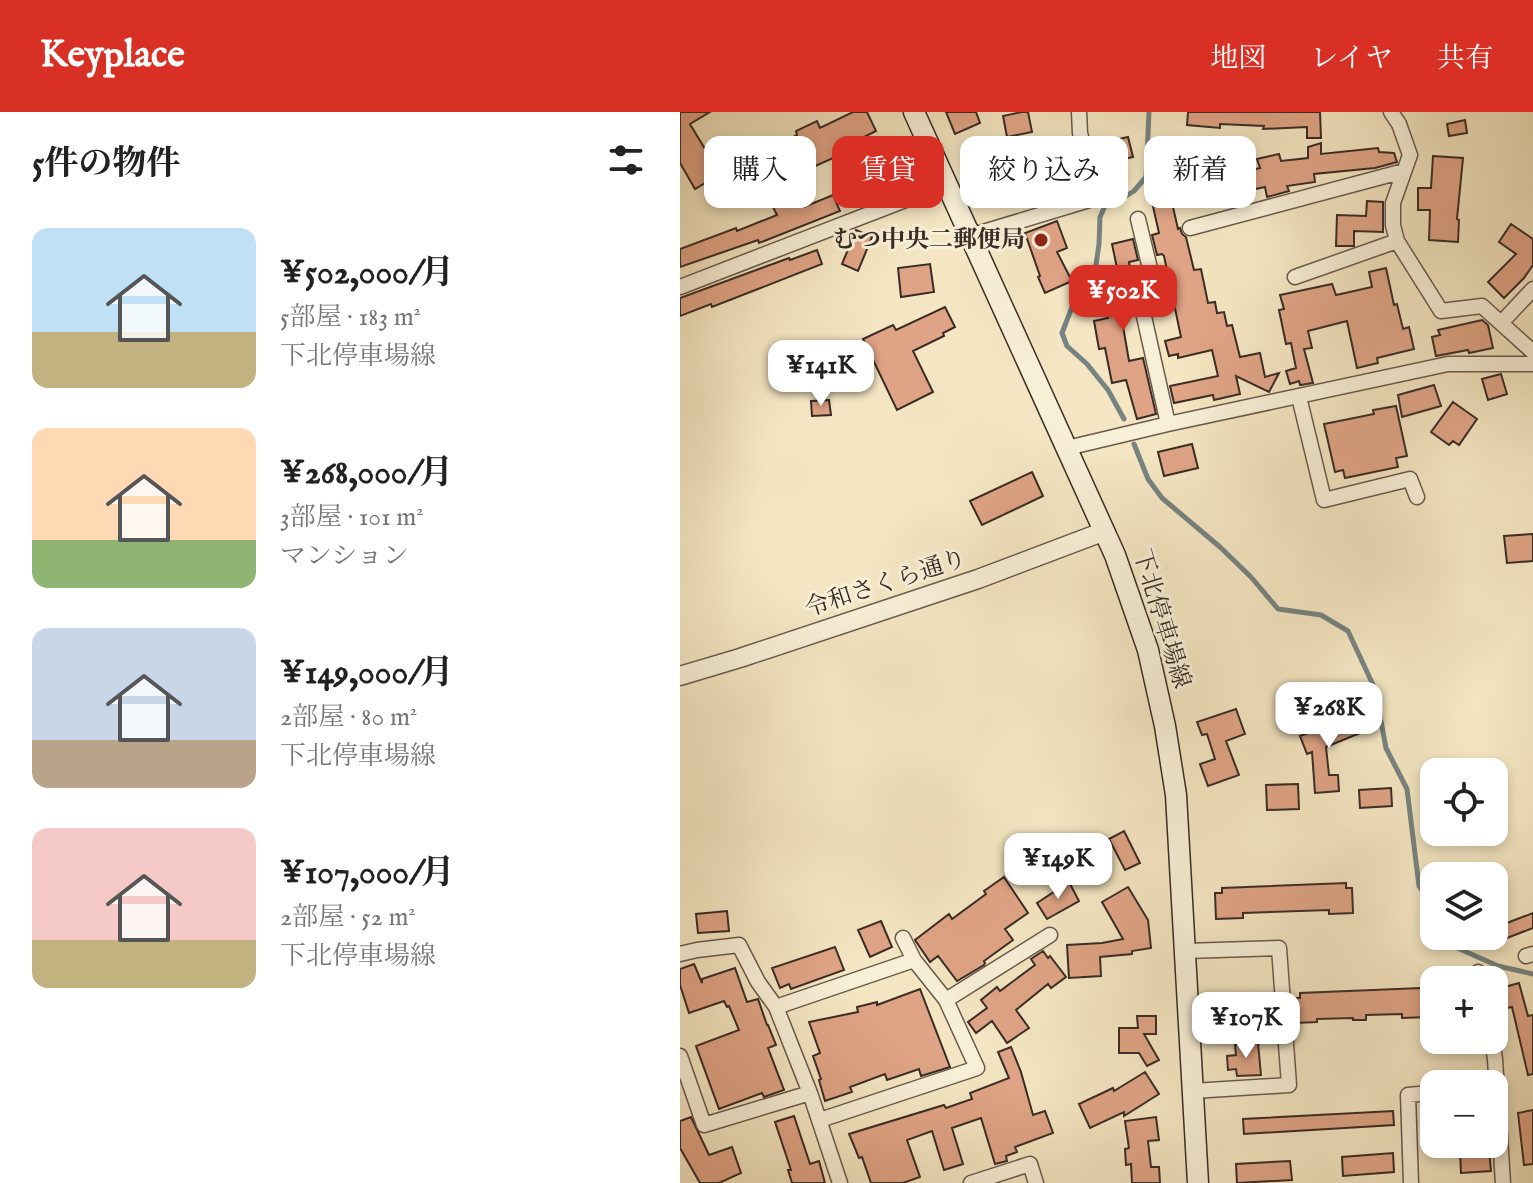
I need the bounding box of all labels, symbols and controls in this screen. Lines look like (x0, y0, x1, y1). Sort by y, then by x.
text: Keyplace (40, 32, 185, 80)
text: 地図 (1210, 42, 1266, 77)
text: レイヤ (1310, 42, 1393, 77)
text: 共有 (1437, 42, 1493, 77)
chip: 購入 (704, 136, 816, 208)
chip: 賃貸 (832, 136, 944, 208)
chip: 絞り込み (960, 136, 1128, 208)
chip: 新着 (1144, 136, 1256, 208)
icon: filters (604, 138, 648, 182)
text: 5件の物件 (32, 143, 180, 186)
place label: むつ中央二郵便局 (833, 225, 1025, 256)
marker: むつ中央二郵便局 (1032, 231, 1050, 249)
text: ¥502,000/月 (280, 252, 454, 295)
icon: home (96, 260, 192, 356)
pin: ¥502K (1067, 265, 1179, 333)
text: ¥502K (1087, 274, 1159, 307)
text: 5部屋 · 183 m² (280, 301, 421, 334)
text: 下北停車場線 (280, 340, 436, 373)
pin: ¥141K (765, 340, 877, 408)
text: ¥141K (786, 349, 856, 382)
text: ¥268,000/月 (280, 452, 453, 495)
icon: home (96, 460, 192, 556)
text: 3部屋 · 101 m² (280, 501, 424, 534)
text: マンション (280, 540, 409, 573)
street label: 令和さくら通り (801, 543, 971, 625)
street label: 下北停車場線 (1125, 546, 1197, 692)
text: ¥149,000/月 (280, 652, 454, 695)
icon: home (96, 660, 192, 756)
pin: ¥268K (1273, 682, 1385, 750)
text: ¥268K (1293, 691, 1365, 724)
text: 2部屋 · 80 m² (280, 701, 417, 734)
text: 下北停車場線 (280, 740, 436, 773)
map controls (1420, 758, 1508, 1158)
button: locate (1420, 758, 1508, 846)
pin: ¥149K (1002, 833, 1114, 901)
text: ¥149K (1022, 842, 1094, 875)
text: ¥107,000/月 (280, 852, 455, 895)
icon: home (96, 860, 192, 956)
button: layers (1420, 862, 1508, 950)
text: 2部屋 · 52 m² (280, 901, 416, 934)
text: 下北停車場線 (280, 940, 436, 973)
button: + (1420, 966, 1508, 1054)
pin: ¥107K (1190, 992, 1302, 1060)
text: ¥107K (1210, 1001, 1282, 1034)
button: − (1420, 1070, 1508, 1158)

